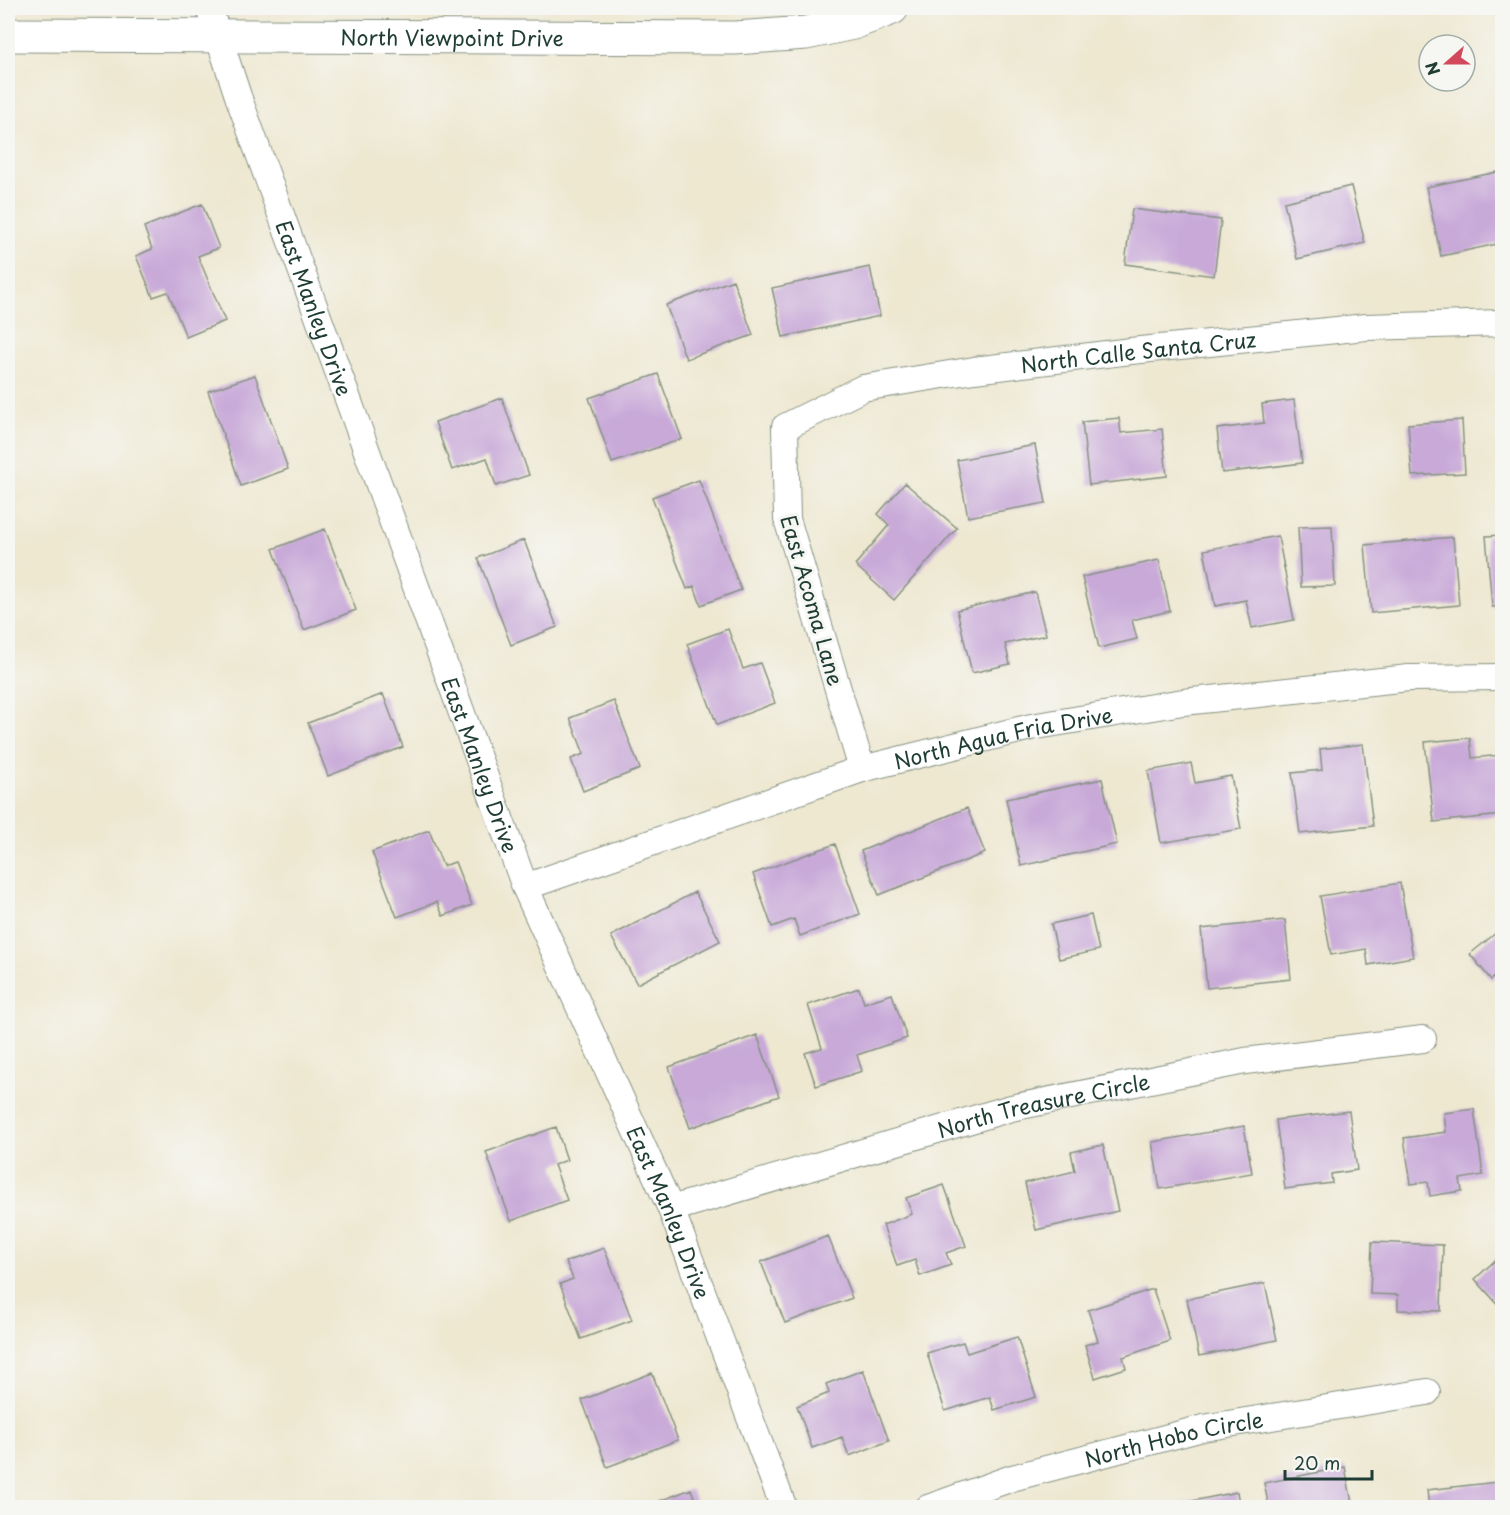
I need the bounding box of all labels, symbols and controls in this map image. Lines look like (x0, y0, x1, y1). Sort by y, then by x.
street label: North Viewpoint Drive (340, 20, 564, 53)
north arrow (1417, 33, 1477, 93)
text: N (1419, 59, 1446, 79)
street label: East Manley Drive (268, 216, 361, 400)
street label: North Calle Santa Cruz (1019, 322, 1257, 380)
street label: East Acoma Lane (773, 511, 853, 689)
street label: East Manley Drive (434, 672, 527, 857)
street label: North Agua Fria Drive (890, 698, 1115, 777)
street label: North Treasure Circle (933, 1065, 1153, 1145)
street label: East Manley Drive (619, 1120, 719, 1303)
street label: North Hobo Circle (1081, 1403, 1266, 1474)
scale bar (1285, 1443, 1372, 1481)
text: 20 m (1294, 1449, 1340, 1476)

